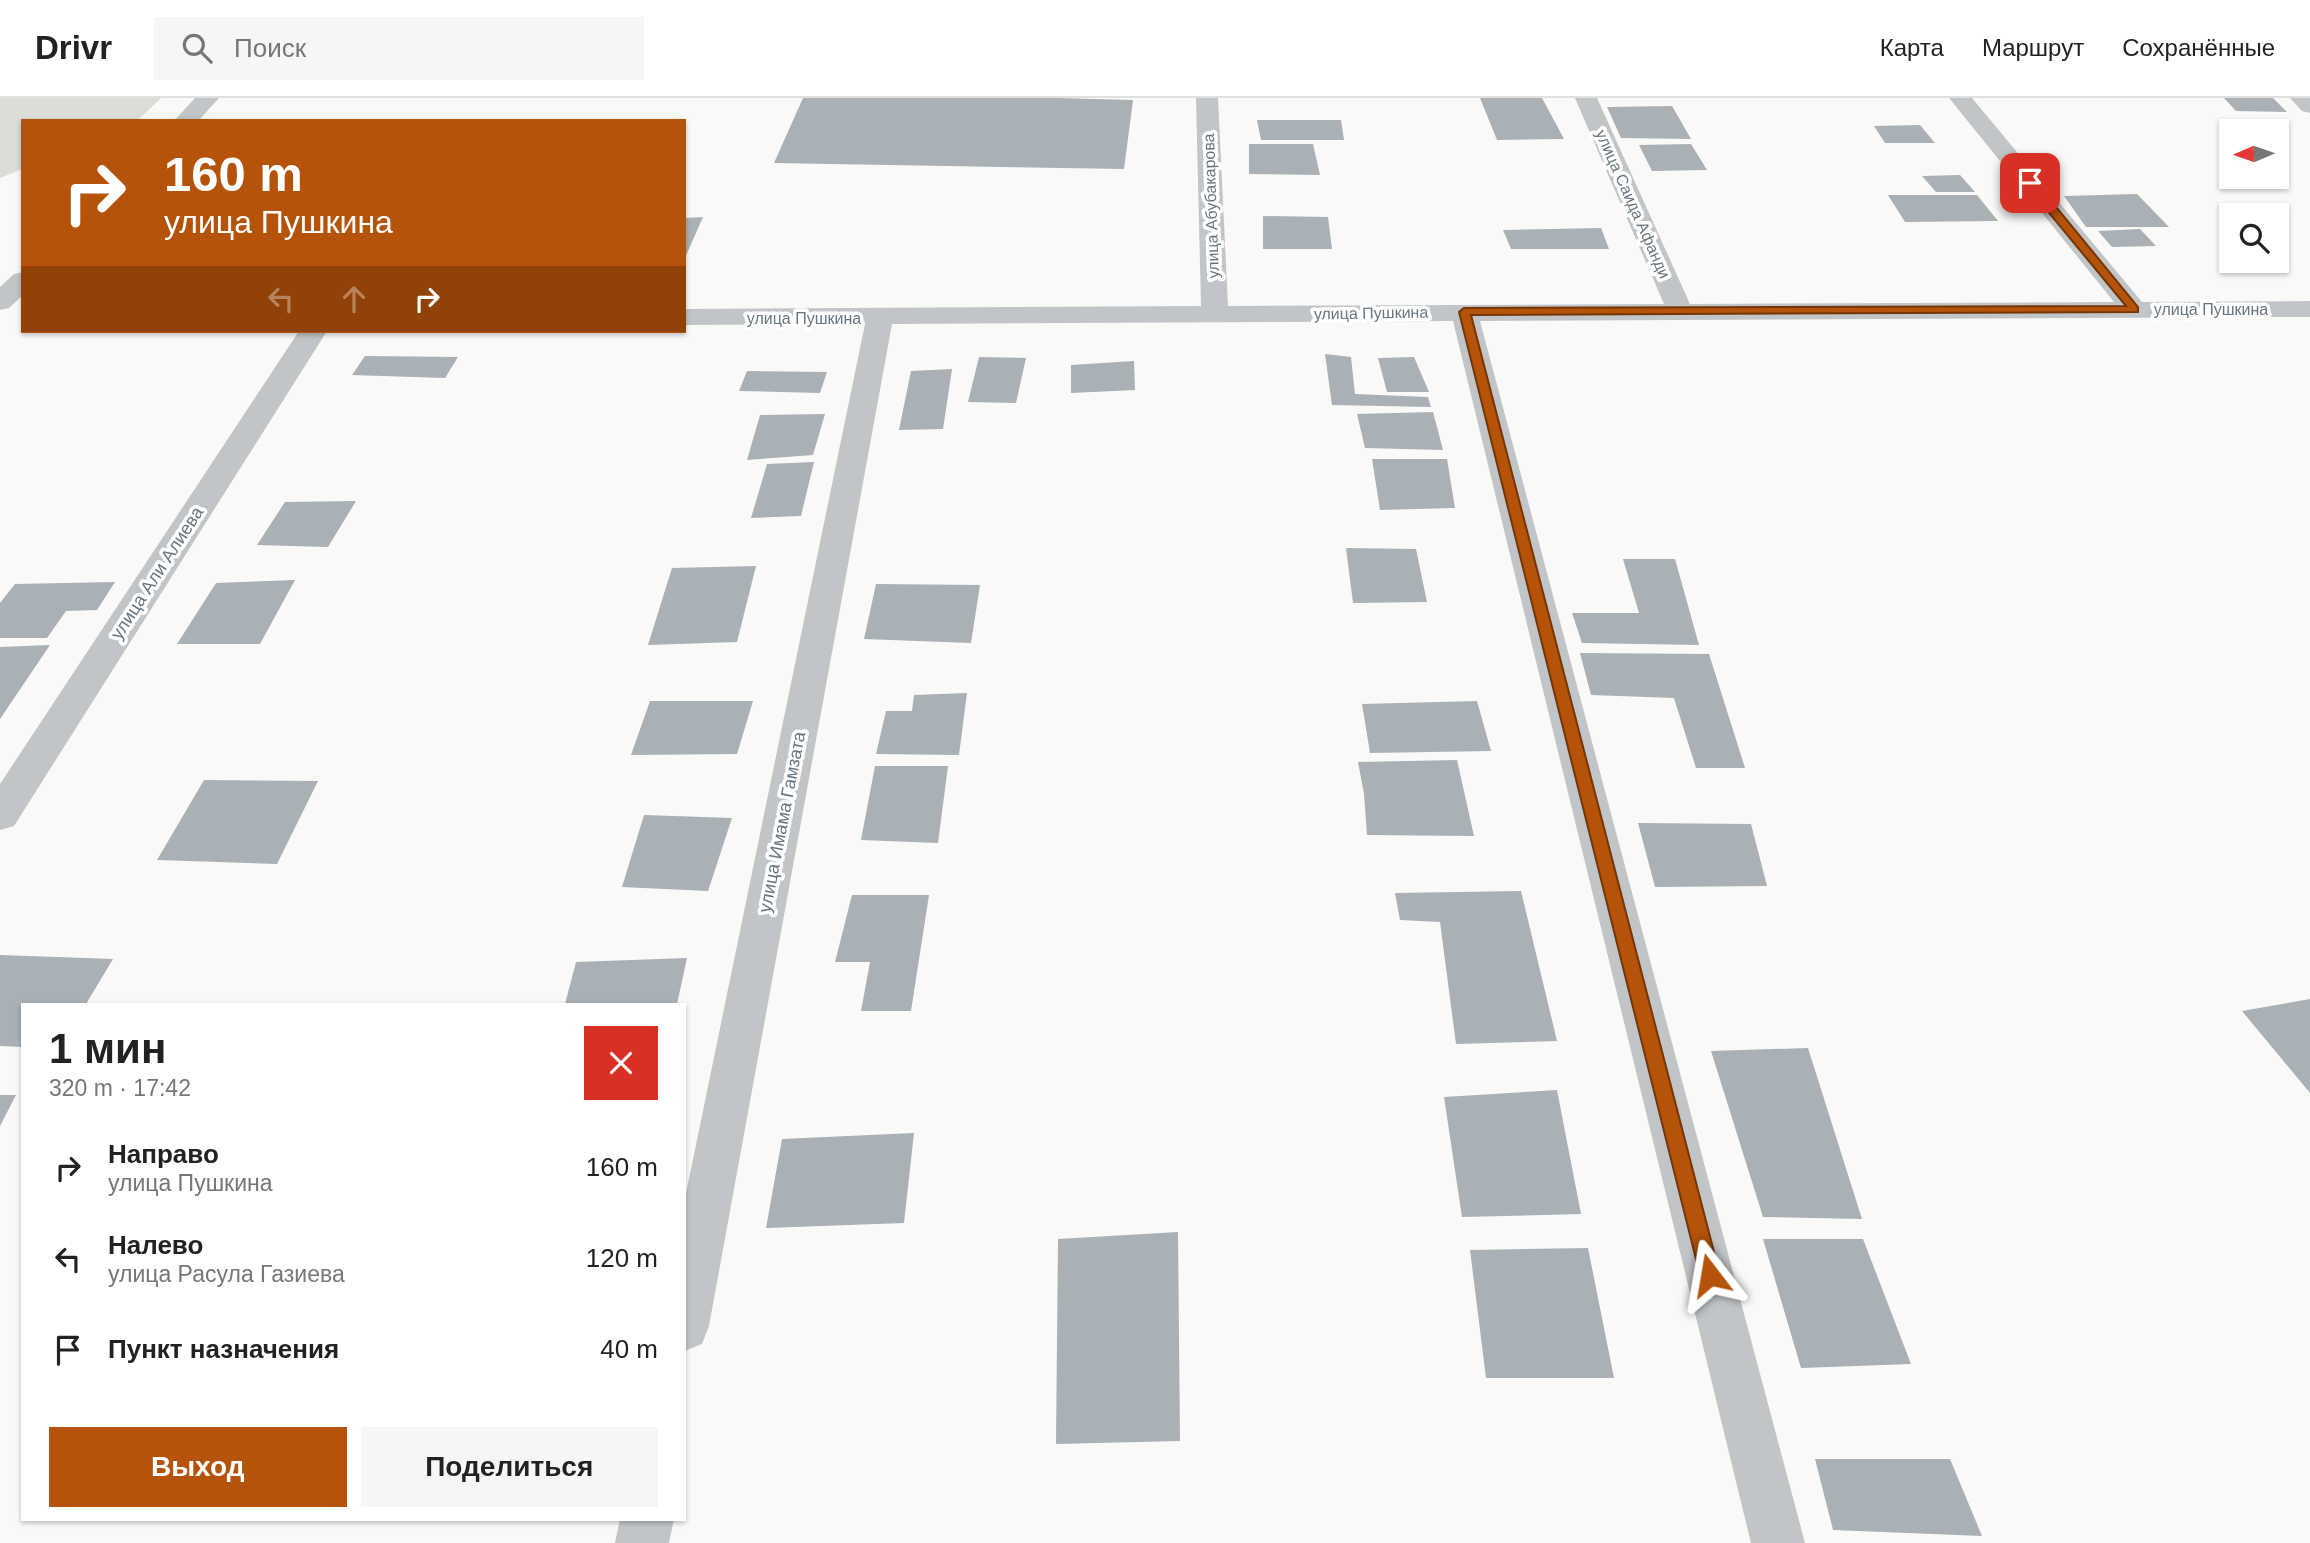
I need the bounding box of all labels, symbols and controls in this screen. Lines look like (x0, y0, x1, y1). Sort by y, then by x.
search box (154, 17, 644, 80)
text: Drivr (35, 29, 112, 66)
icon: search (178, 29, 216, 67)
text: Поиск (234, 33, 306, 63)
text: Карта (1880, 34, 1944, 61)
text: Маршрут (1982, 34, 2084, 61)
text: Сохранённые (2122, 34, 2275, 61)
north arrow (2219, 119, 2289, 189)
map controls (2219, 119, 2289, 273)
street label: улица Саида Афанди (1593, 127, 1673, 281)
street label: улица Абубакарова (1200, 133, 1222, 279)
icon: right (49, 147, 140, 238)
text: 160 m (164, 147, 303, 201)
pin (2000, 153, 2060, 213)
icon: arrive (2011, 164, 2049, 202)
button: search (2219, 203, 2289, 273)
text: улица Пушкина (164, 204, 393, 240)
icon: left (262, 280, 300, 318)
icon: ahead (335, 280, 373, 318)
icon: right (408, 280, 446, 318)
street label: улица Пушкина (2154, 301, 2268, 318)
street label: улица Пушкина (1314, 304, 1428, 322)
street label: улица Пушкина (747, 310, 861, 327)
street label: улица Али Алиева (107, 502, 208, 643)
street label: улица Имама Гамзата (755, 729, 810, 914)
text: 1 мин (49, 1025, 166, 1072)
button: close (584, 1026, 658, 1100)
text: 320 m · 17:42 (49, 1075, 191, 1101)
text: Направо (108, 1139, 219, 1169)
icon: right (49, 1149, 87, 1187)
text: 160 m (586, 1152, 658, 1182)
text: улица Пушкина (108, 1170, 273, 1196)
text: Налево (108, 1230, 203, 1260)
position arrow (1673, 1238, 1747, 1312)
icon: left (49, 1240, 87, 1278)
text: 120 m (586, 1243, 658, 1273)
text: улица Расула Газиева (108, 1261, 345, 1287)
icon: arrive (49, 1331, 87, 1369)
text: Пункт назначения (108, 1334, 339, 1364)
text: 40 m (600, 1334, 658, 1364)
button: Выход (49, 1427, 347, 1507)
button: Поделиться (361, 1427, 658, 1507)

